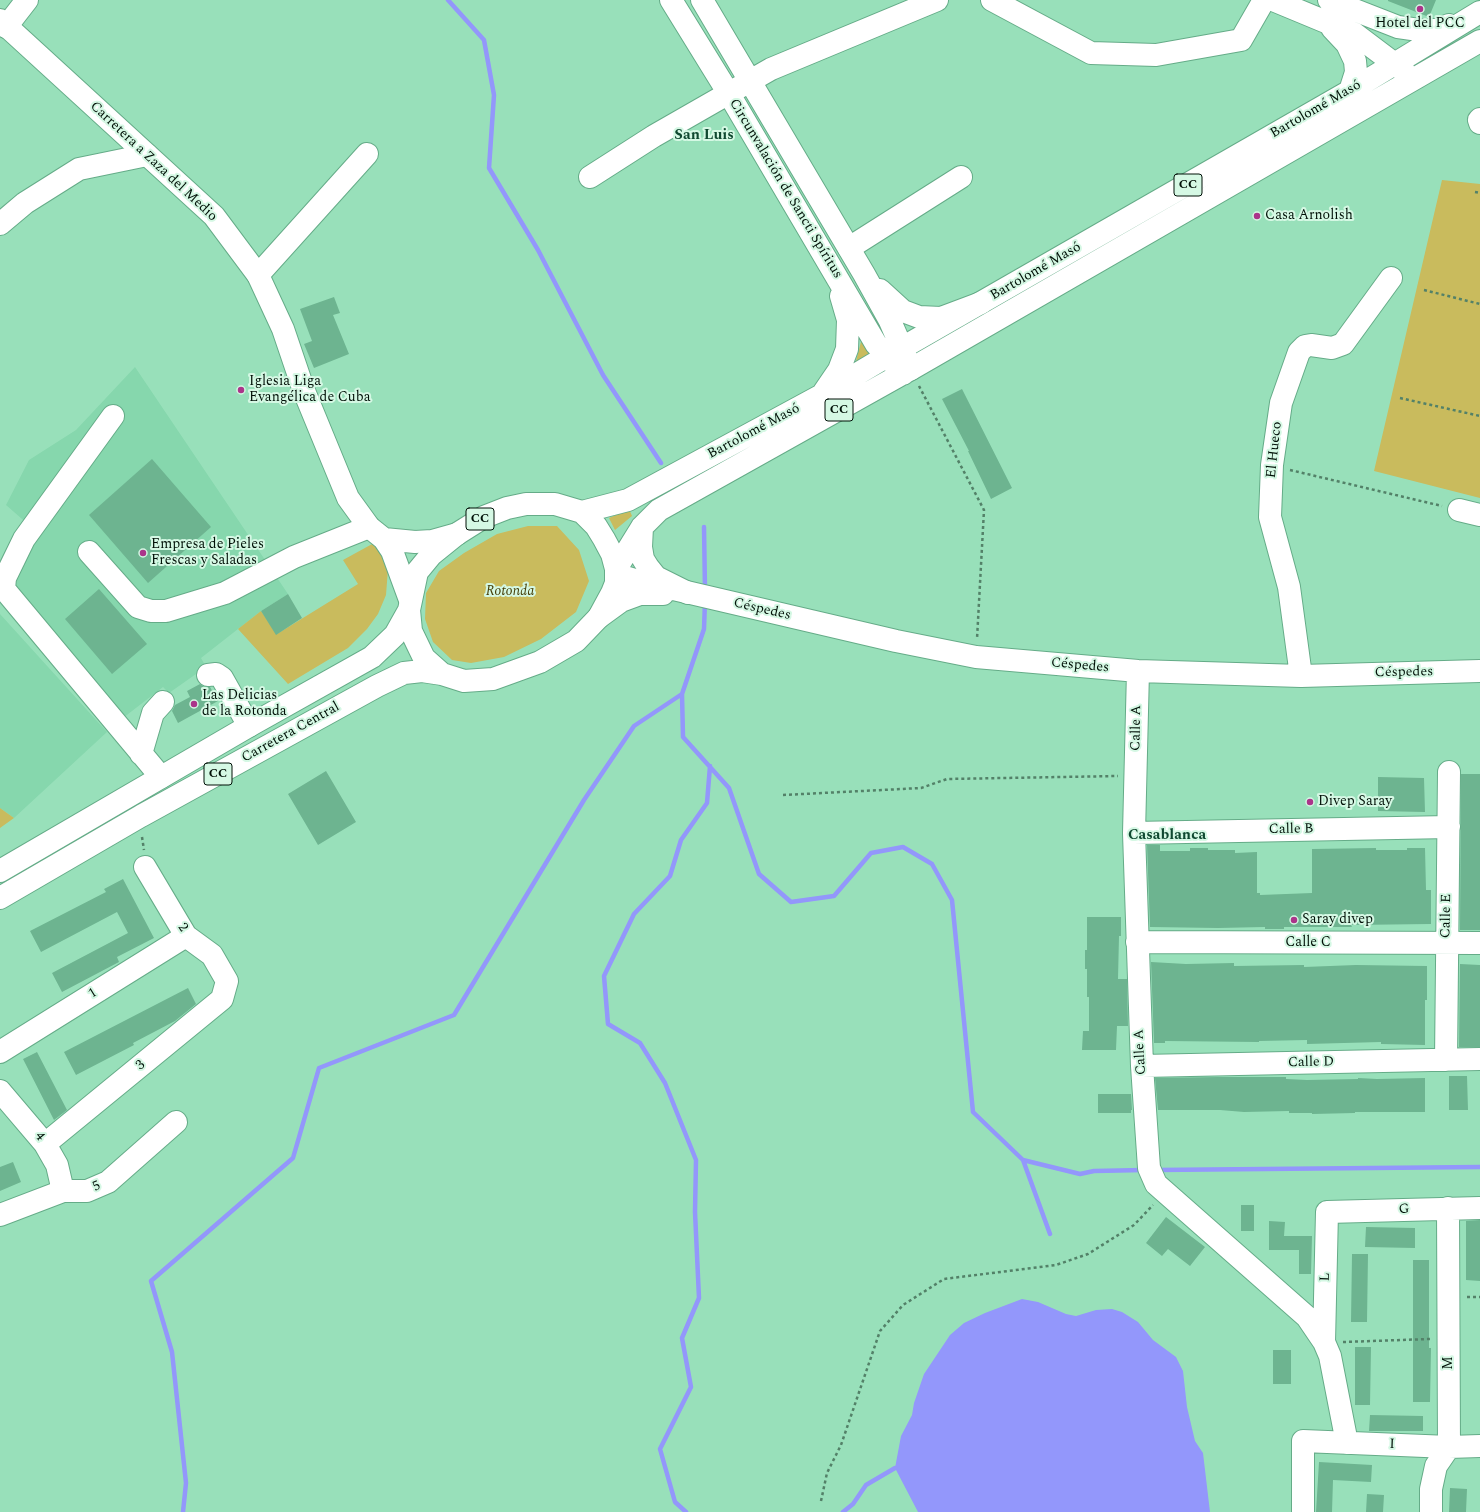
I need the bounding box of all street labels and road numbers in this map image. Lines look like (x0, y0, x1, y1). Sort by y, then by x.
street label: Bartolomé Masó (1268, 77, 1364, 143)
street label: Circunvalación de Sancti Spíritus (725, 96, 845, 282)
street label: Carretera a Zaza del Medio (86, 99, 220, 225)
road number: CC (1174, 174, 1202, 196)
street label: Bartolomé Masó (988, 239, 1084, 305)
road number: CC (825, 399, 853, 421)
street label: Bartolomé Masó (705, 401, 803, 463)
street label: El Hueco (1264, 421, 1286, 479)
road number: CC (466, 508, 494, 530)
street label: Céspedes (732, 595, 792, 625)
street label: Céspedes (1050, 655, 1110, 677)
street label: Céspedes (1375, 664, 1433, 682)
street label: Carretera Central (239, 699, 343, 767)
street label: Calle A (1128, 705, 1146, 751)
road number: CC (204, 763, 232, 785)
street label: Calle B (1269, 821, 1313, 839)
street label: Calle E (1438, 894, 1456, 938)
street label: 2 (173, 920, 191, 936)
street label: Calle C (1285, 935, 1331, 951)
street label: 1 (86, 985, 100, 1003)
street label: Calle A (1131, 1029, 1151, 1075)
street label: Calle D (1288, 1054, 1334, 1072)
street label: 3 (133, 1057, 149, 1075)
street label: 4 (30, 1129, 48, 1145)
street label: 5 (90, 1178, 104, 1196)
street label: G (1398, 1201, 1410, 1219)
street label: L (1318, 1272, 1334, 1282)
street label: M (1441, 1356, 1457, 1370)
street label: I (1389, 1437, 1395, 1453)

